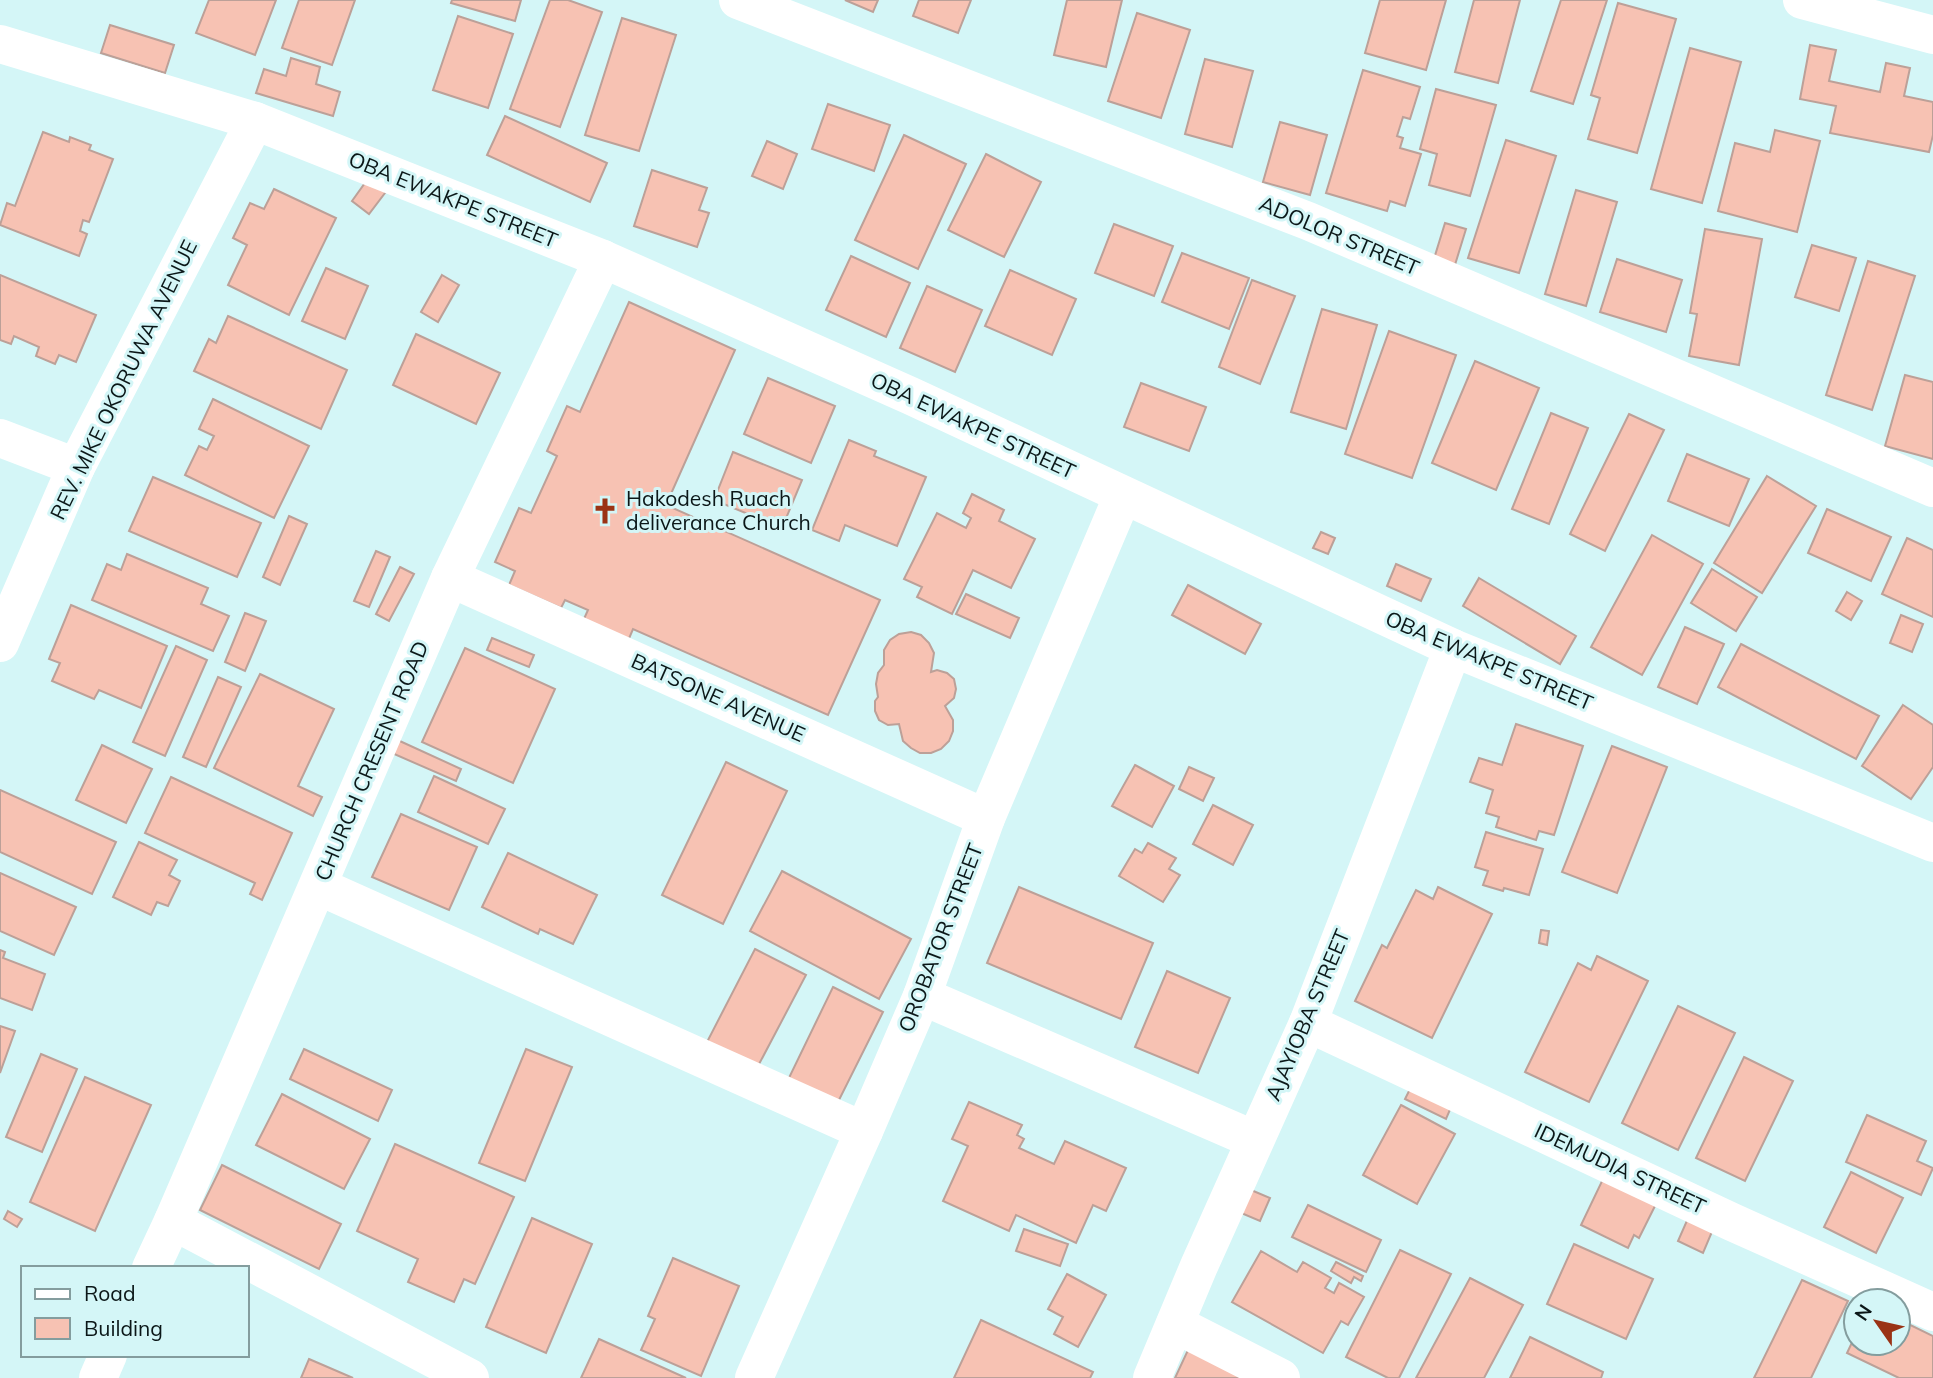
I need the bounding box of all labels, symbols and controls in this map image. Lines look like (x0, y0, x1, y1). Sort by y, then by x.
street label: OBA EWAKPE STREET (345, 145, 562, 253)
street label: ADOLOR STREET (1255, 190, 1424, 281)
street label: REV. MIKE OKORUWA AVENUE (44, 235, 202, 524)
street label: OBA EWAKPE STREET (867, 366, 1080, 484)
place label: Hakodesh Ruach deliverance Church (626, 485, 811, 535)
church icon: Hakodesh Ruach deliverance Church (590, 496, 620, 526)
street label: OBA EWAKPE STREET (1382, 605, 1597, 716)
street label: CHURCH CRESENT ROAD (309, 637, 433, 884)
street label: BATSONE AVENUE (627, 647, 809, 747)
street label: OROBATOR STREET (892, 839, 988, 1036)
street label: AJAYIOBA STREET (1259, 925, 1355, 1104)
street label: IDEMUDIA STREET (1531, 1117, 1710, 1219)
legend (21, 1266, 248, 1357)
text: Road (84, 1280, 135, 1306)
north arrow (1842, 1287, 1912, 1357)
text: N (1849, 1300, 1877, 1325)
text: Building (84, 1315, 163, 1341)

